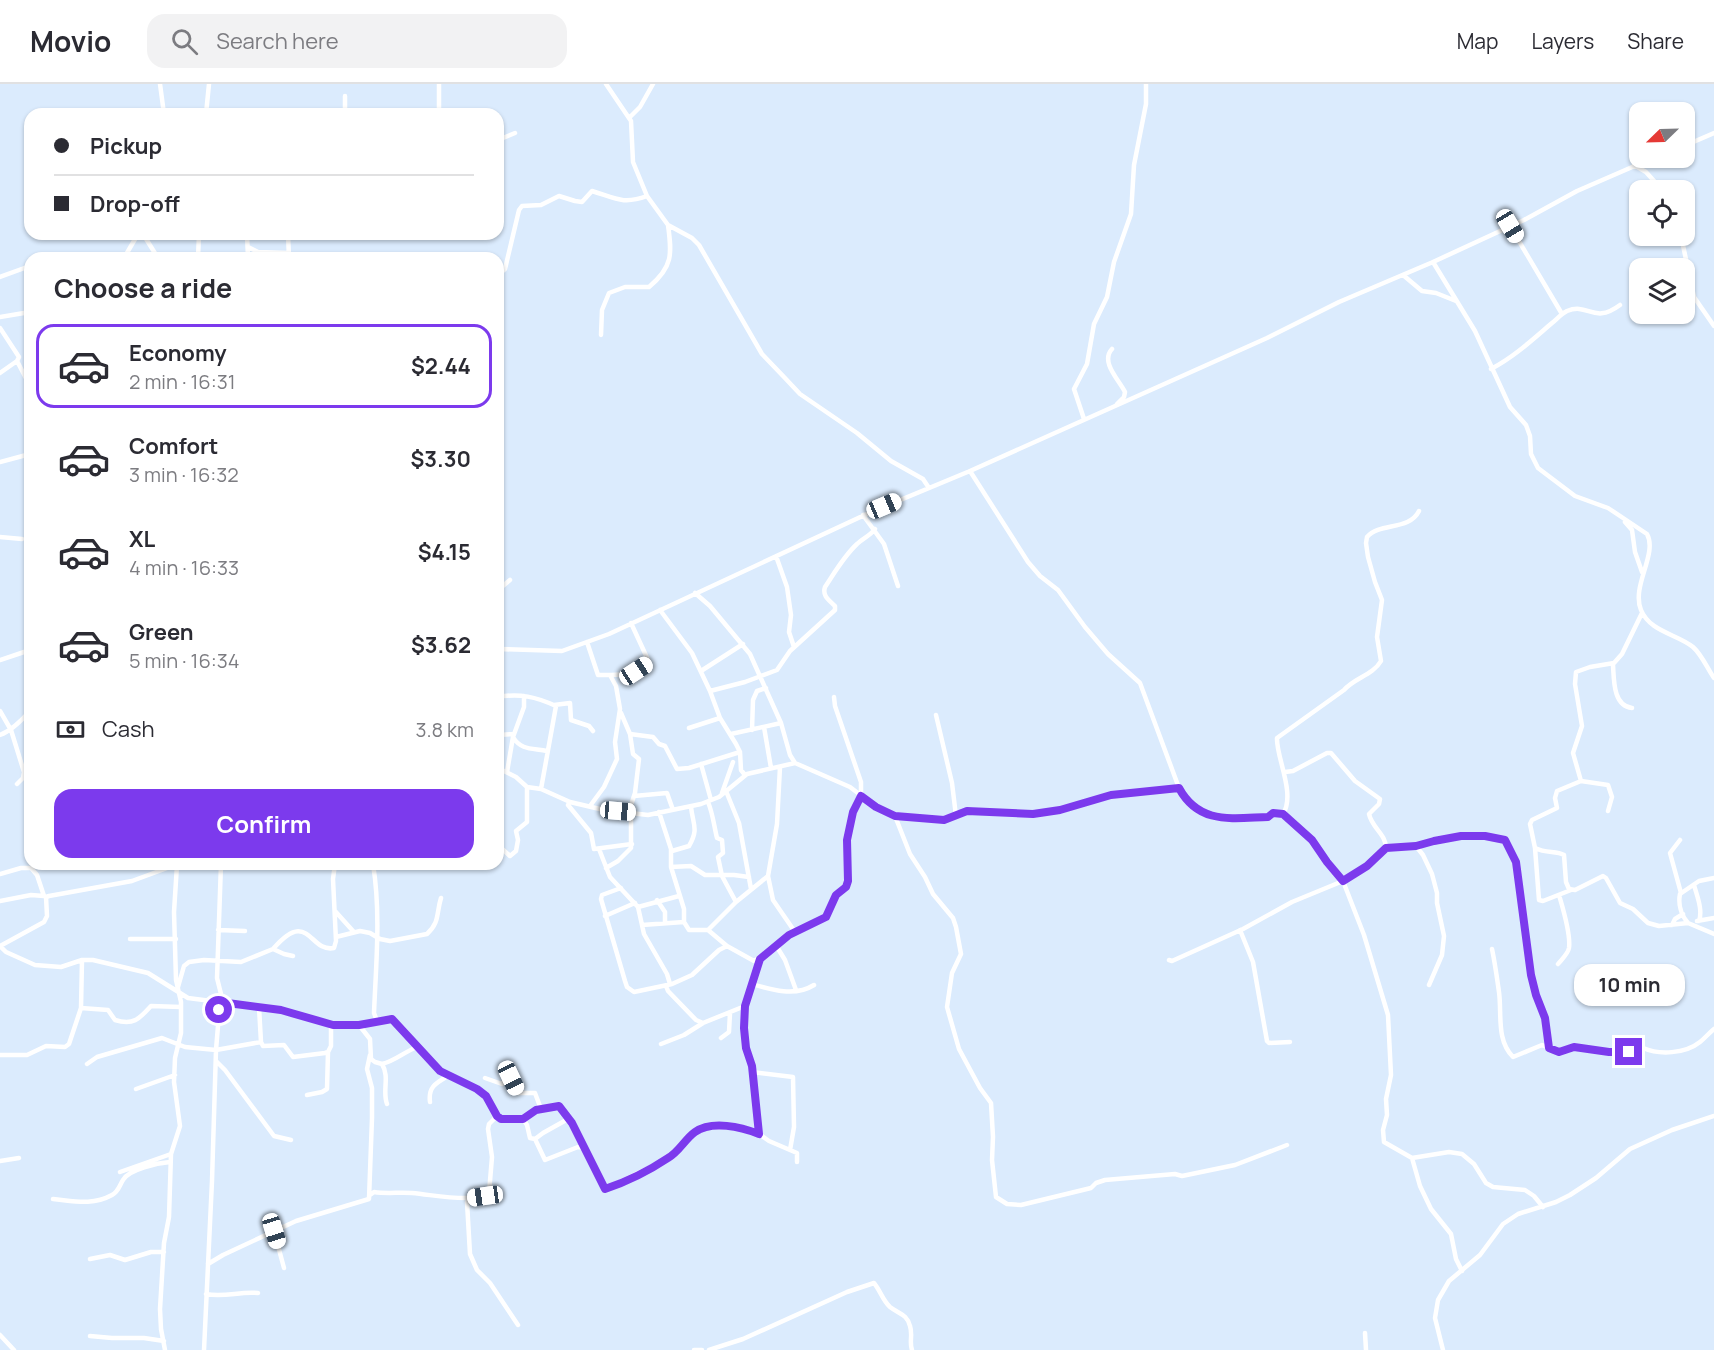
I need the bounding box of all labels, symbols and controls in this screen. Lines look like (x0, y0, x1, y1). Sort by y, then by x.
search box (147, 14, 567, 68)
text: Movio (30, 22, 111, 60)
icon: search (168, 25, 201, 58)
text: Search here (216, 26, 339, 56)
text: Map (1457, 27, 1498, 55)
text: Layers (1531, 27, 1594, 55)
text: Share (1627, 27, 1684, 55)
north arrow (1629, 102, 1695, 168)
map controls (1629, 102, 1695, 324)
text: Pickup (90, 131, 162, 161)
button: locate (1629, 180, 1695, 246)
text: Drop-off (90, 189, 180, 219)
car (1493, 206, 1527, 246)
button: layers (1629, 258, 1695, 324)
text: Choose a ride (54, 269, 232, 306)
text: Economy (129, 338, 227, 368)
icon: car (57, 339, 111, 393)
text: $2.44 (411, 351, 471, 381)
text: 2 min · 16:31 (129, 368, 236, 395)
text: Comfort (129, 431, 218, 461)
icon: car (57, 432, 111, 486)
text: $3.30 (410, 444, 471, 474)
text: 3 min · 16:32 (129, 461, 239, 488)
car (864, 491, 904, 521)
text: XL (129, 524, 155, 554)
icon: car (57, 525, 111, 579)
text: $4.15 (418, 537, 471, 567)
text: 4 min · 16:33 (129, 554, 239, 581)
text: Green (129, 617, 194, 647)
icon: car (57, 618, 111, 672)
text: $3.62 (411, 630, 471, 660)
text: 5 min · 16:34 (129, 647, 240, 674)
car (616, 654, 656, 688)
icon: cash (54, 713, 87, 746)
text: Cash (102, 714, 155, 744)
text: 3.8 km (415, 716, 474, 743)
button: Confirm (54, 789, 474, 858)
car (599, 800, 637, 822)
callout: 10 min (1574, 965, 1684, 1007)
text: 10 min (1598, 971, 1661, 998)
route start (205, 996, 232, 1023)
route end (1615, 1038, 1642, 1065)
car (495, 1058, 527, 1098)
car (466, 1185, 504, 1207)
car (260, 1211, 288, 1251)

